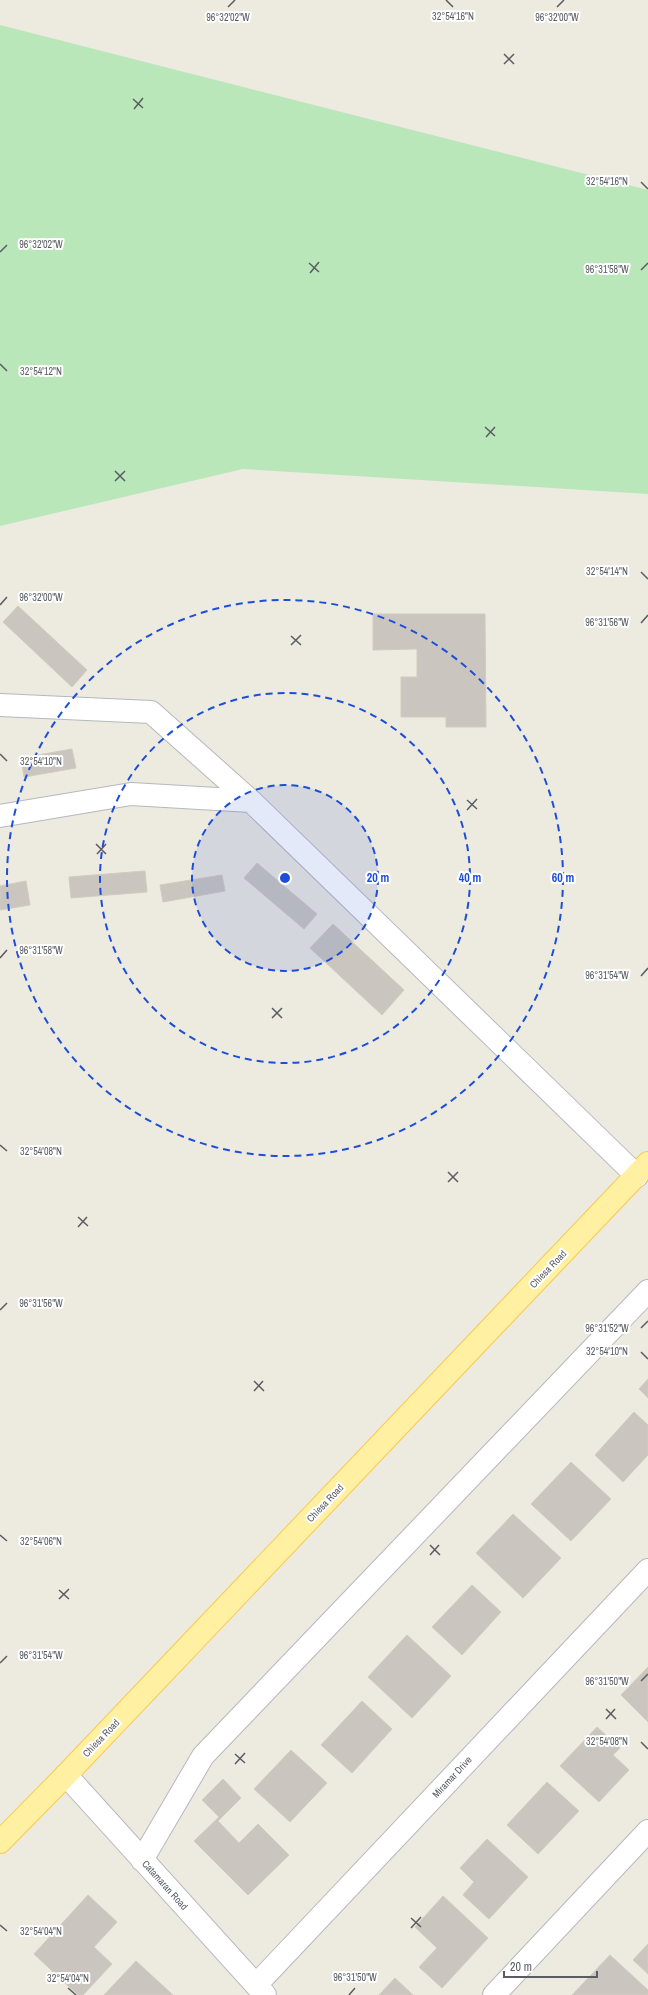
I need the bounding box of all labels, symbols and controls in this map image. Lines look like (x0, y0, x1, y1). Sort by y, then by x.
text: 32°54'16"N (432, 10, 474, 23)
text: 96°32'02"W (206, 11, 250, 24)
text: 96°32'00"W (535, 11, 579, 24)
text: 32°54'16"N (586, 175, 628, 188)
text: 96°32'02"W (19, 238, 63, 251)
text: 96°31'58"W (585, 263, 629, 276)
text: 32°54'12"N (20, 365, 62, 378)
text: 32°54'14"N (586, 565, 628, 578)
text: 96°32'00"W (19, 591, 63, 604)
text: 96°31'56"W (585, 616, 629, 629)
text: 32°54'10"N (20, 755, 62, 768)
text: 20 m (367, 870, 389, 886)
text: 40 m (459, 870, 481, 886)
text: 60 m (552, 870, 574, 886)
centre of rings (278, 871, 292, 885)
text: 96°31'58"W (19, 944, 63, 957)
text: 96°31'54"W (585, 969, 629, 982)
text: 32°54'08"N (20, 1145, 62, 1158)
street label: Chiesa Road (527, 1247, 569, 1291)
text: 96°31'56"W (19, 1297, 63, 1310)
text: 96°31'52"W (585, 1322, 629, 1335)
text: 32°54'10"N (586, 1345, 628, 1358)
street label: Chiesa Road (304, 1481, 346, 1525)
text: 32°54'06"N (20, 1535, 62, 1548)
text: 96°31'54"W (19, 1649, 63, 1662)
text: 96°31'50"W (585, 1675, 629, 1688)
street label: Chiesa Road (80, 1716, 122, 1760)
text: 32°54'08"N (586, 1735, 628, 1748)
street label: Miramar Drive (429, 1753, 475, 1801)
street label: Catamaran Road (139, 1857, 191, 1913)
text: 32°54'04"N (20, 1925, 62, 1938)
scale bar (504, 1953, 597, 1979)
text: 20 m (510, 1959, 532, 1975)
text: 96°31'50"W (333, 1971, 377, 1984)
text: 32°54'04"N (47, 1972, 89, 1985)

